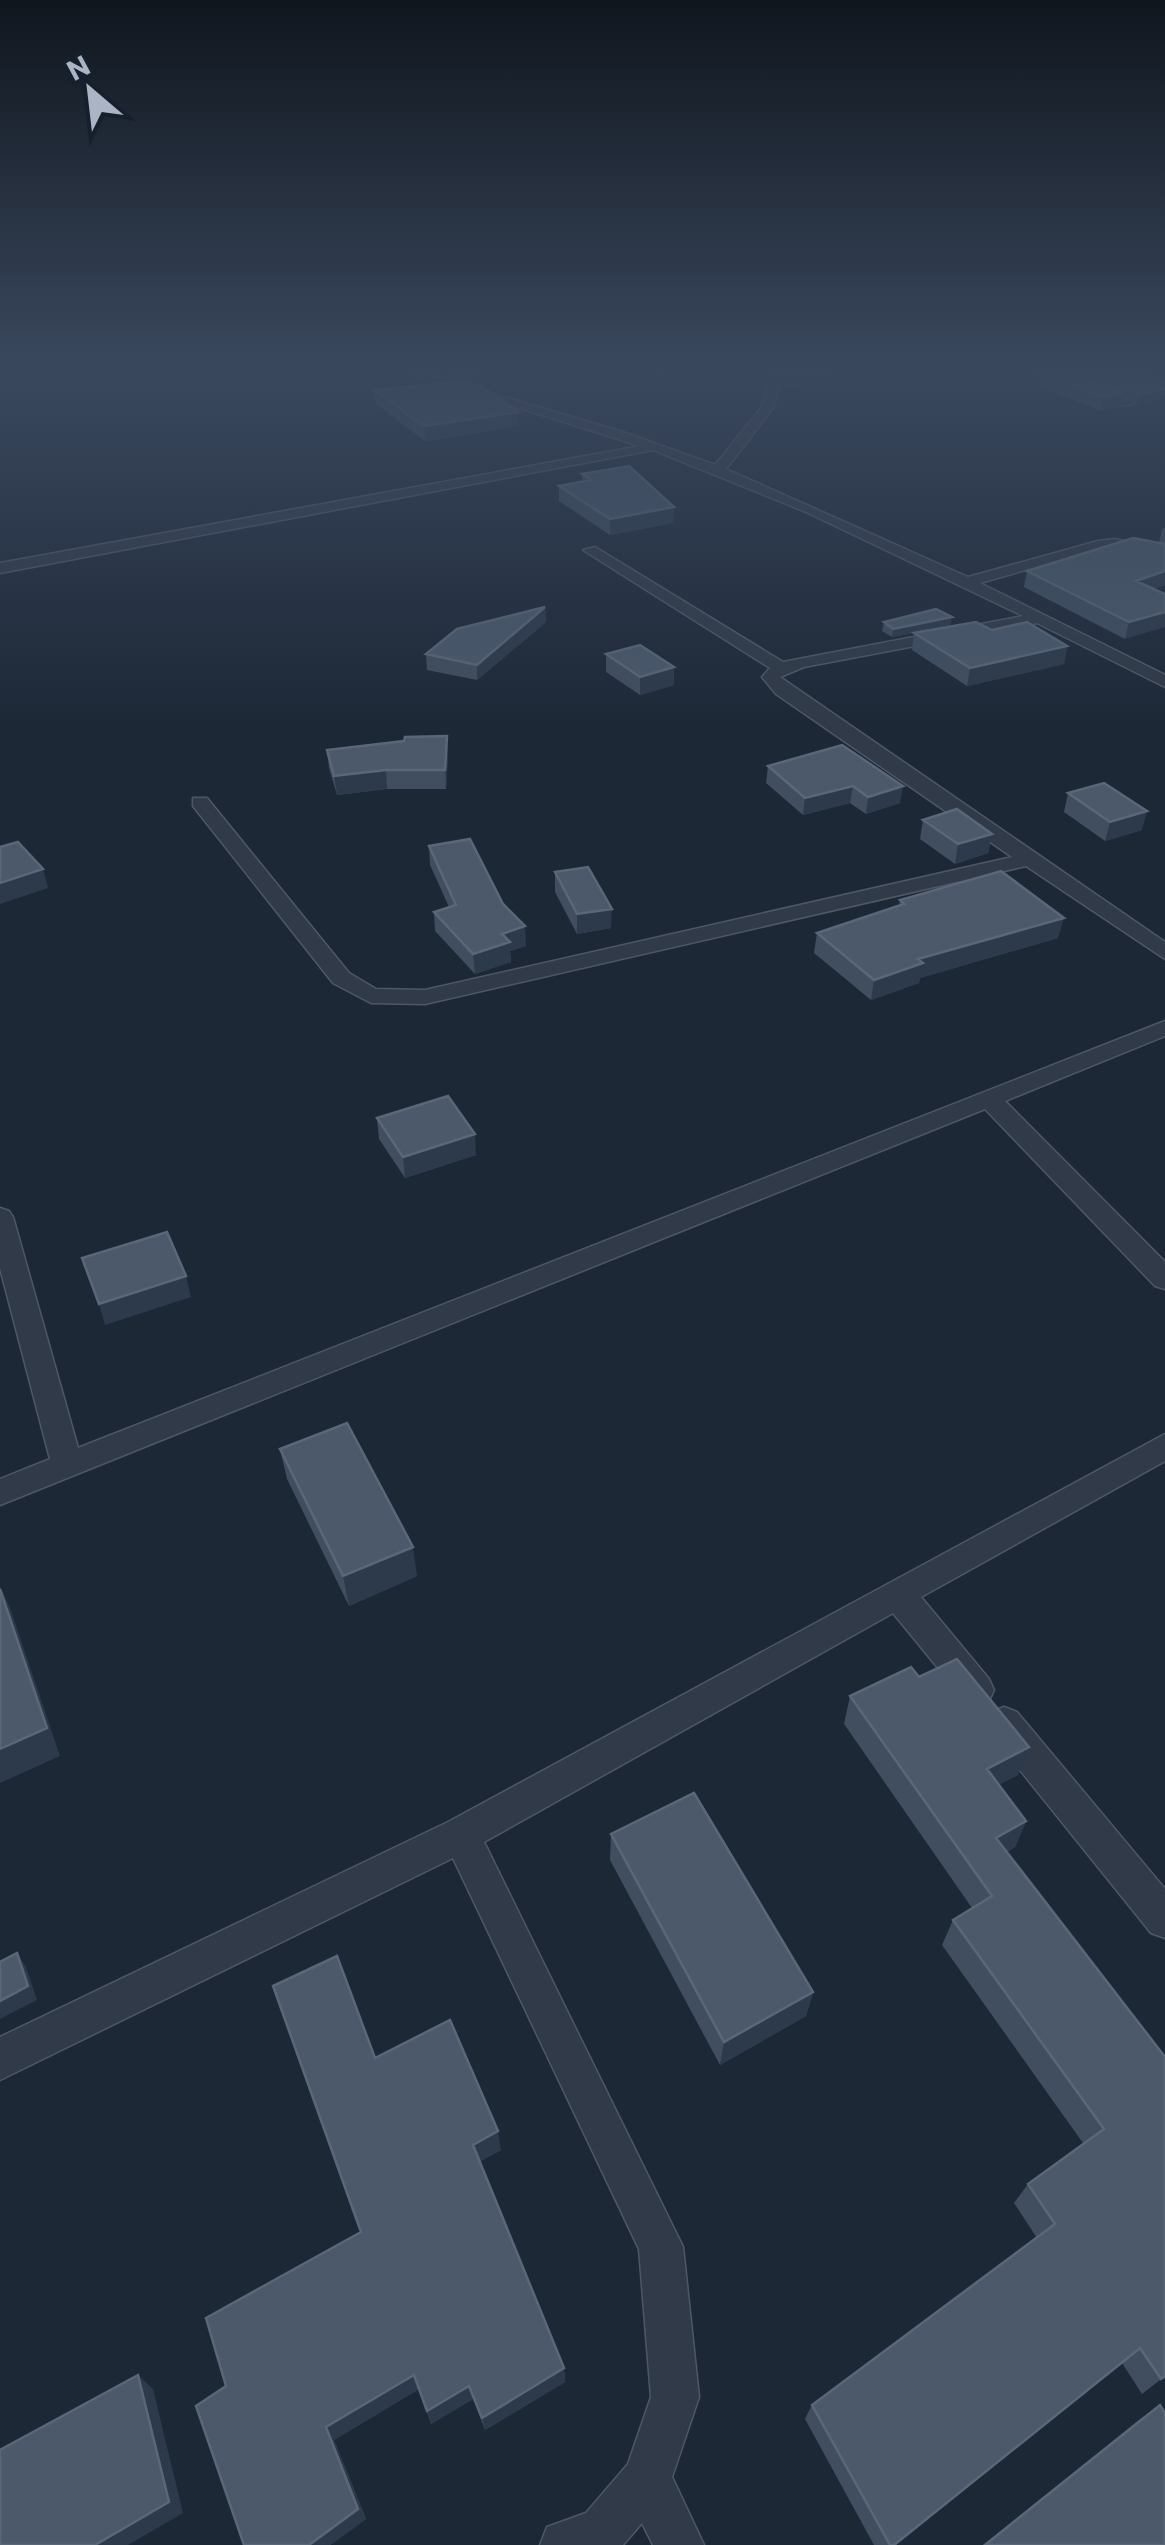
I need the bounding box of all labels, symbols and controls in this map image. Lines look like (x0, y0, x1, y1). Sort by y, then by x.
north arrow (40, 40, 140, 140)
text: N (61, 47, 95, 87)

